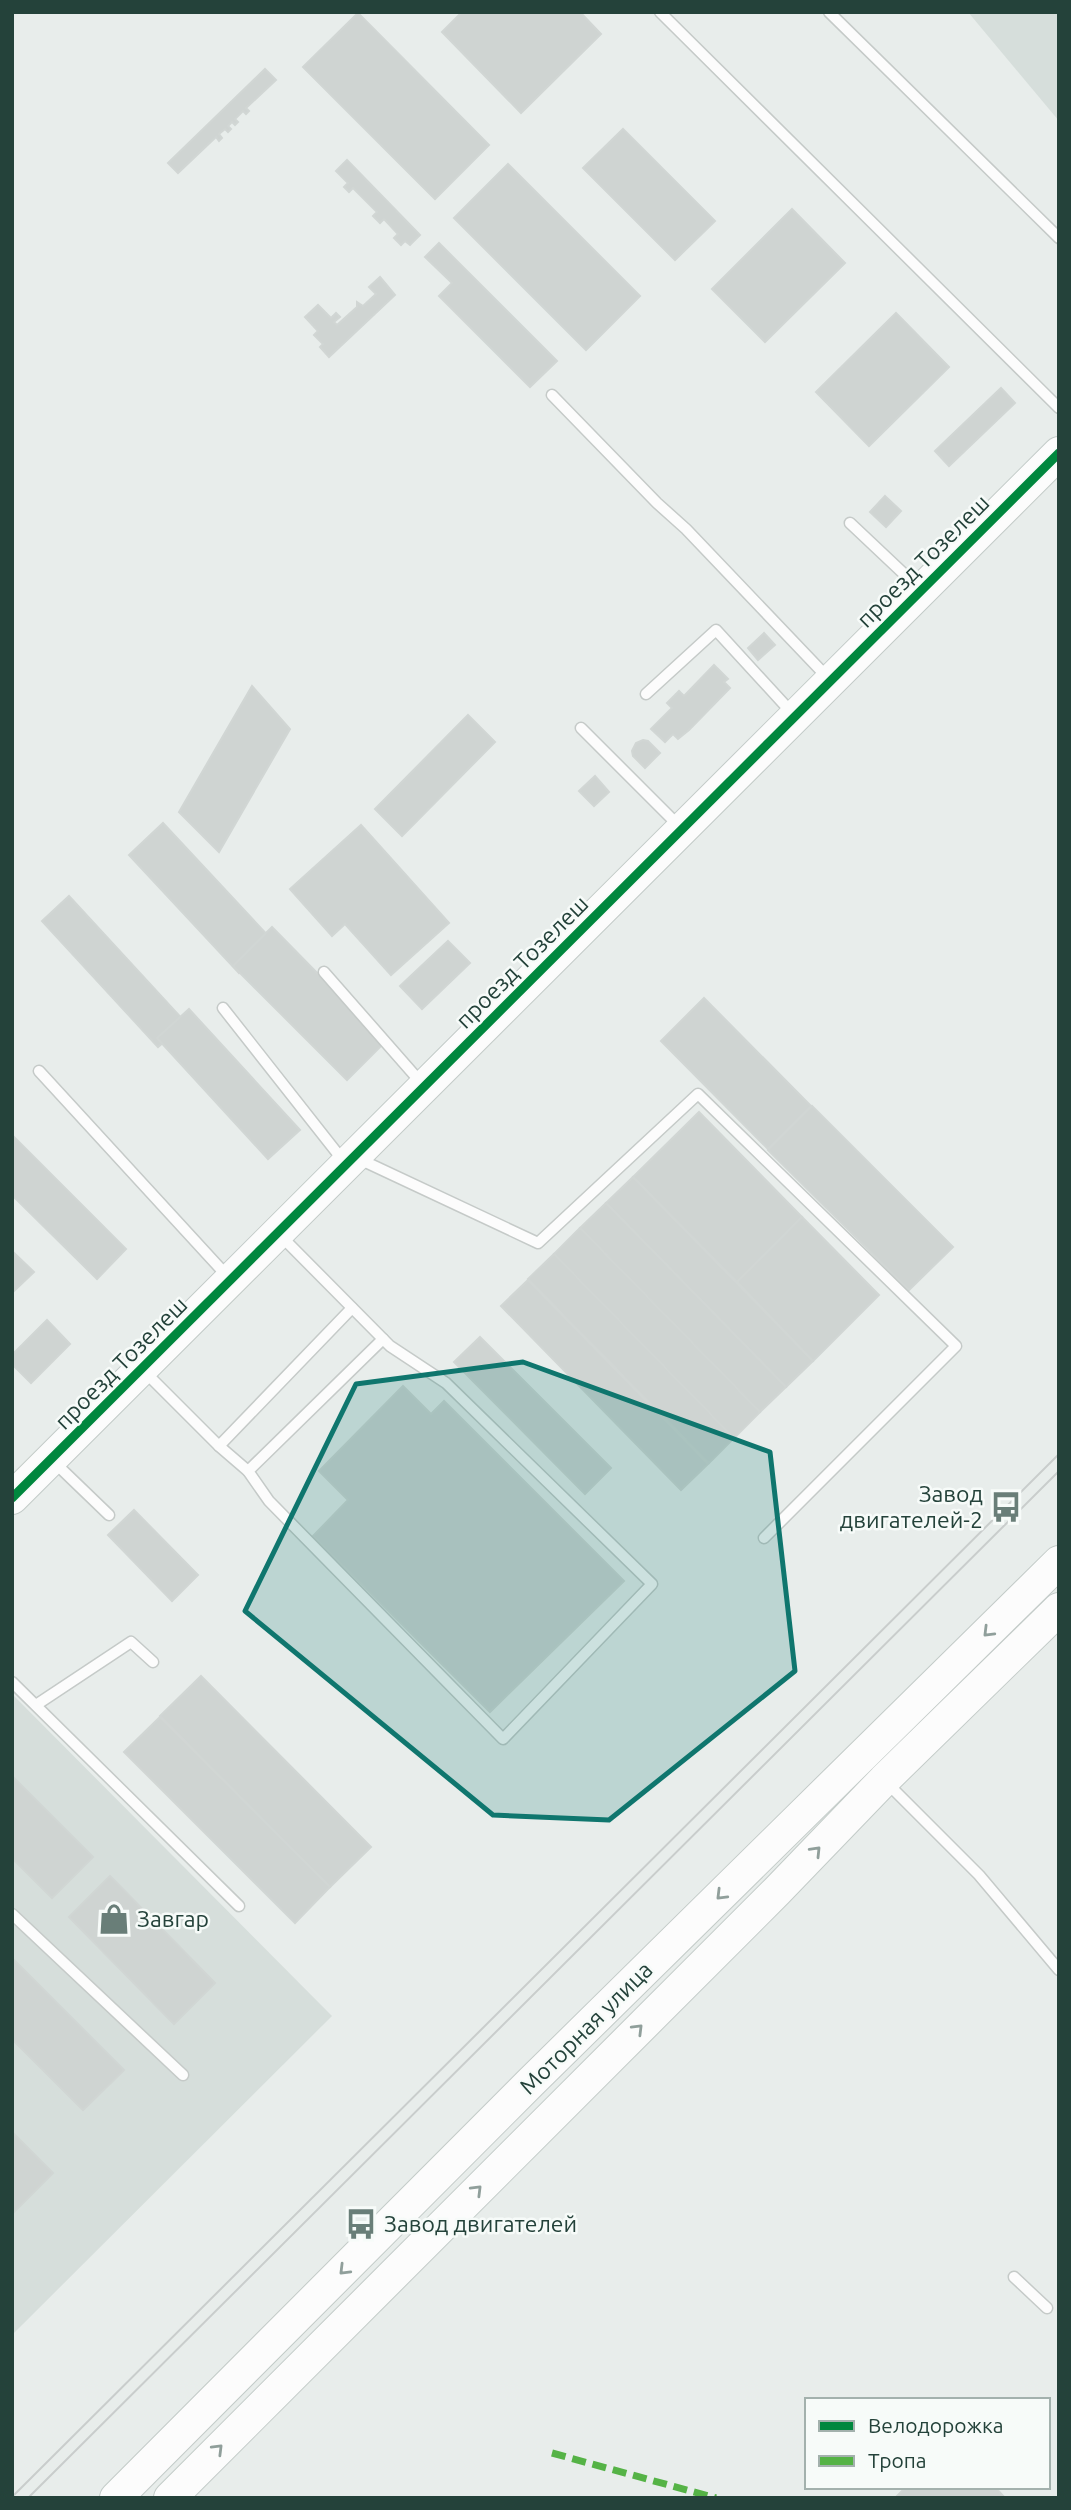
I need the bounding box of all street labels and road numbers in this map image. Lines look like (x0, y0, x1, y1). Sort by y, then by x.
street label: проезд Тозелеш (852, 490, 994, 632)
street label: проезд Тозелеш (451, 891, 593, 1033)
street label: проезд Тозелеш (50, 1292, 192, 1434)
street label: Моторная улица (514, 1956, 657, 2099)

